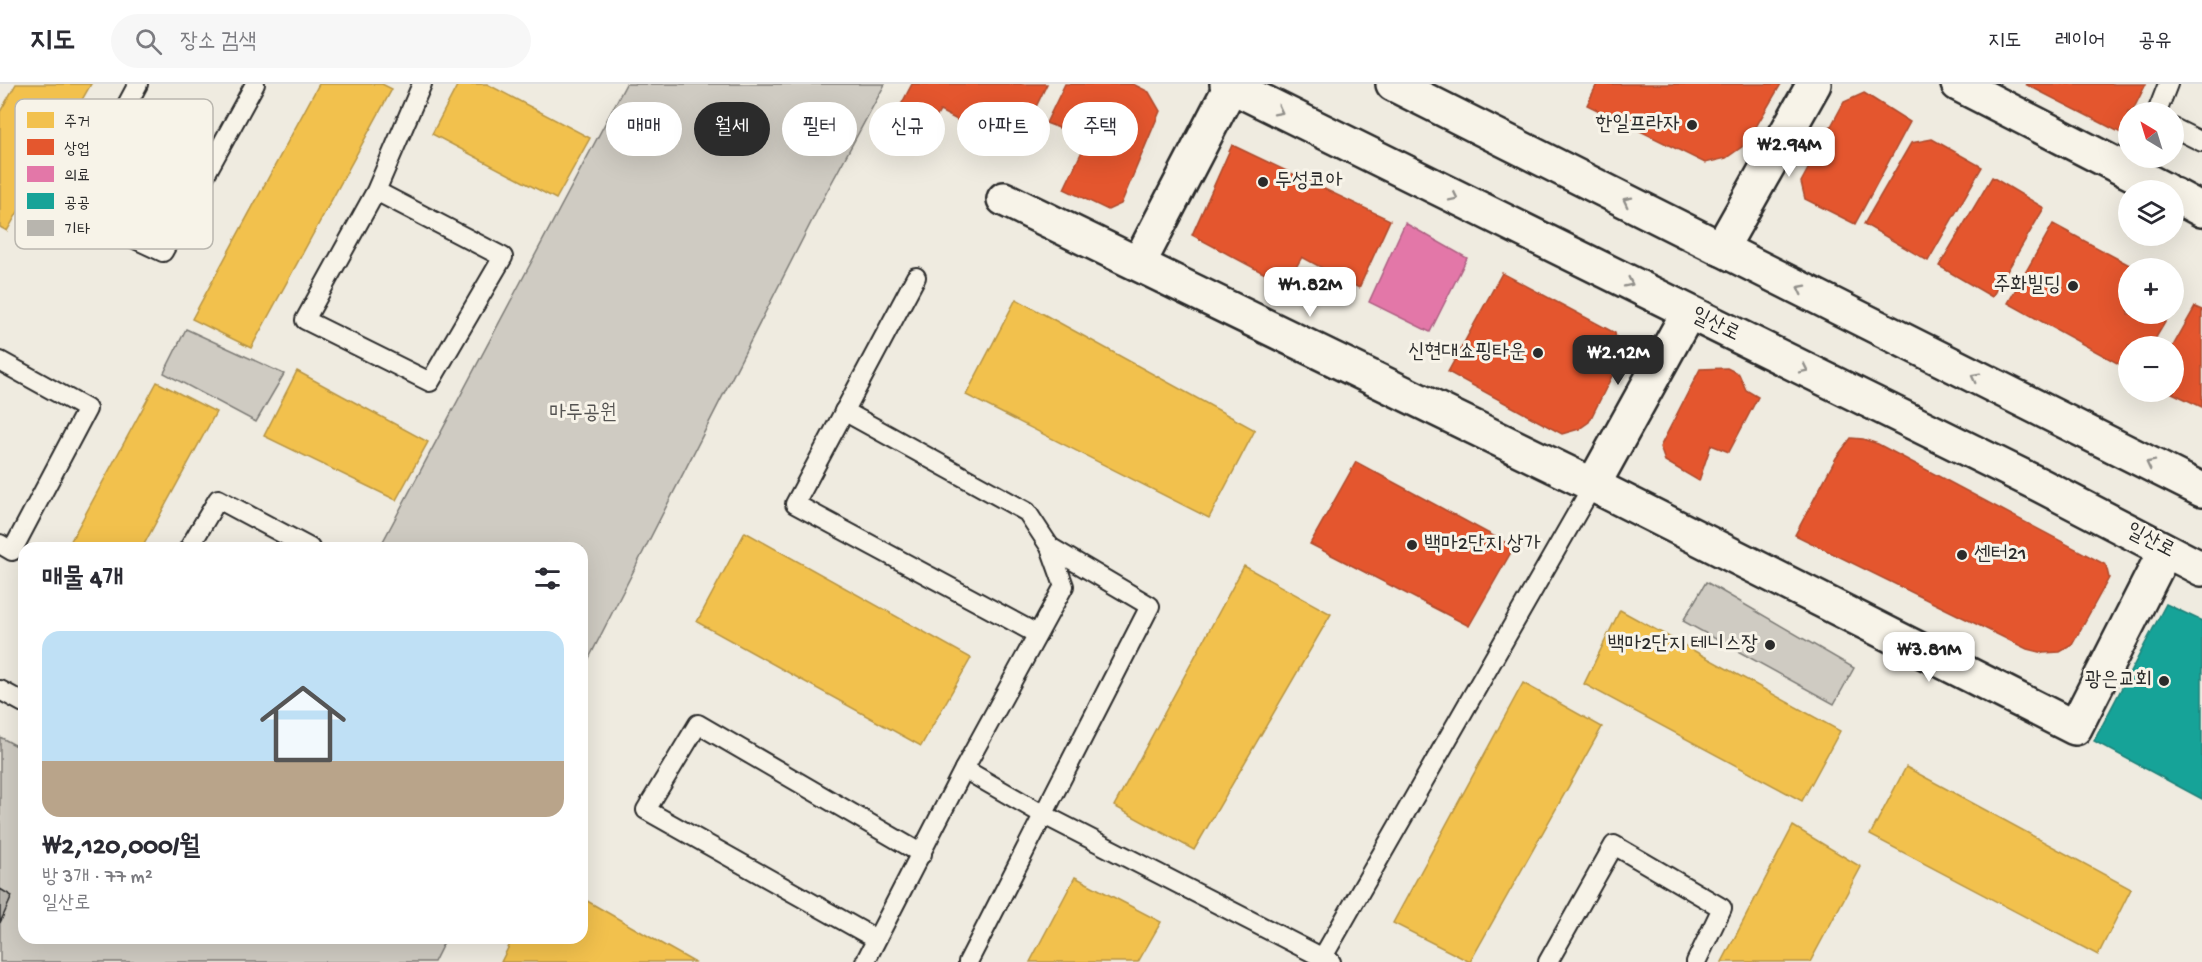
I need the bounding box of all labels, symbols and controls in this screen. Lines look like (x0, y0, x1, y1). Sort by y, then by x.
search box (111, 14, 531, 68)
icon: search (132, 25, 165, 58)
text: 지도 (30, 26, 75, 59)
text: 장소 검색 (180, 30, 256, 56)
text: 지도 (1988, 30, 2022, 55)
text: 레이어 (2055, 30, 2105, 55)
text: 공유 (2138, 30, 2172, 55)
legend (15, 99, 213, 249)
chip: 매매 (606, 102, 682, 156)
chip: 월세 (694, 102, 770, 156)
chip: 필터 (782, 102, 857, 156)
chip: 신규 (869, 102, 945, 156)
chip: 아파트 (957, 102, 1050, 156)
chip: 주택 (1062, 102, 1138, 156)
north arrow (2118, 102, 2184, 168)
map controls (2118, 102, 2184, 402)
one-way arrow (1273, 103, 1284, 115)
place label: 한일프라자 (1596, 113, 1680, 138)
text: 주거 (64, 114, 90, 133)
marker: 한일프라자 (1685, 118, 1699, 132)
pin: ₩2.94M (1740, 127, 1838, 178)
text: ₩2.94M (1757, 135, 1821, 158)
text: 상업 (64, 141, 90, 160)
text: 의료 (64, 168, 90, 187)
place label: 두성코아 (1275, 170, 1343, 195)
marker: 두성코아 (1256, 175, 1270, 189)
button: layers (2118, 180, 2184, 246)
one-way arrow (1447, 190, 1458, 201)
text: 공공 (64, 195, 90, 214)
one-way arrow (1623, 197, 1634, 208)
text: 기타 (64, 222, 90, 241)
button: + (2118, 258, 2184, 324)
pin: ₩1.82M (1261, 267, 1359, 318)
place label: 주화빌딩 (1993, 274, 2061, 299)
text: ₩1.82M (1278, 275, 1342, 298)
one-way arrow (1623, 275, 1634, 287)
marker: 주화빌딩 (2066, 279, 2080, 293)
one-way arrow (1797, 285, 1807, 296)
street label: 일산로 (1687, 304, 1743, 348)
pin: ₩2.12M (1569, 335, 1667, 386)
button: − (2118, 336, 2184, 402)
place label: 신현대쇼핑타운 (1408, 341, 1526, 366)
text: ₩2.12M (1587, 343, 1649, 366)
marker: 신현대쇼핑타운 (1531, 346, 1545, 360)
one-way arrow (1797, 362, 1808, 374)
one-way arrow (1971, 372, 1982, 384)
park label: 마두공원 (549, 402, 617, 427)
one-way arrow (2145, 460, 2156, 471)
street label: 일산로 (2122, 519, 2178, 565)
place label: 백마2단지 상가 (1424, 533, 1541, 558)
marker: 백마2단지 상가 (1405, 538, 1419, 552)
place label: 센터21 (1974, 543, 2027, 568)
marker: 센터21 (1955, 548, 1969, 562)
icon: filters (531, 562, 564, 595)
text: 매물 4개 (42, 565, 123, 596)
pin: ₩3.81M (1880, 632, 1978, 683)
place label: 백마2단지 테니스장 (1608, 633, 1758, 658)
marker: 백마2단지 테니스장 (1763, 638, 1777, 652)
text: ₩3.81M (1897, 640, 1961, 663)
place label: 광은교회 (2084, 669, 2152, 694)
icon: home (249, 670, 357, 778)
marker: 광은교회 (2157, 674, 2171, 688)
text: ₩2,120,000/월 (42, 833, 200, 864)
text: 방 3개 · 77 m² (42, 867, 153, 890)
text: 일산로 (42, 893, 90, 916)

